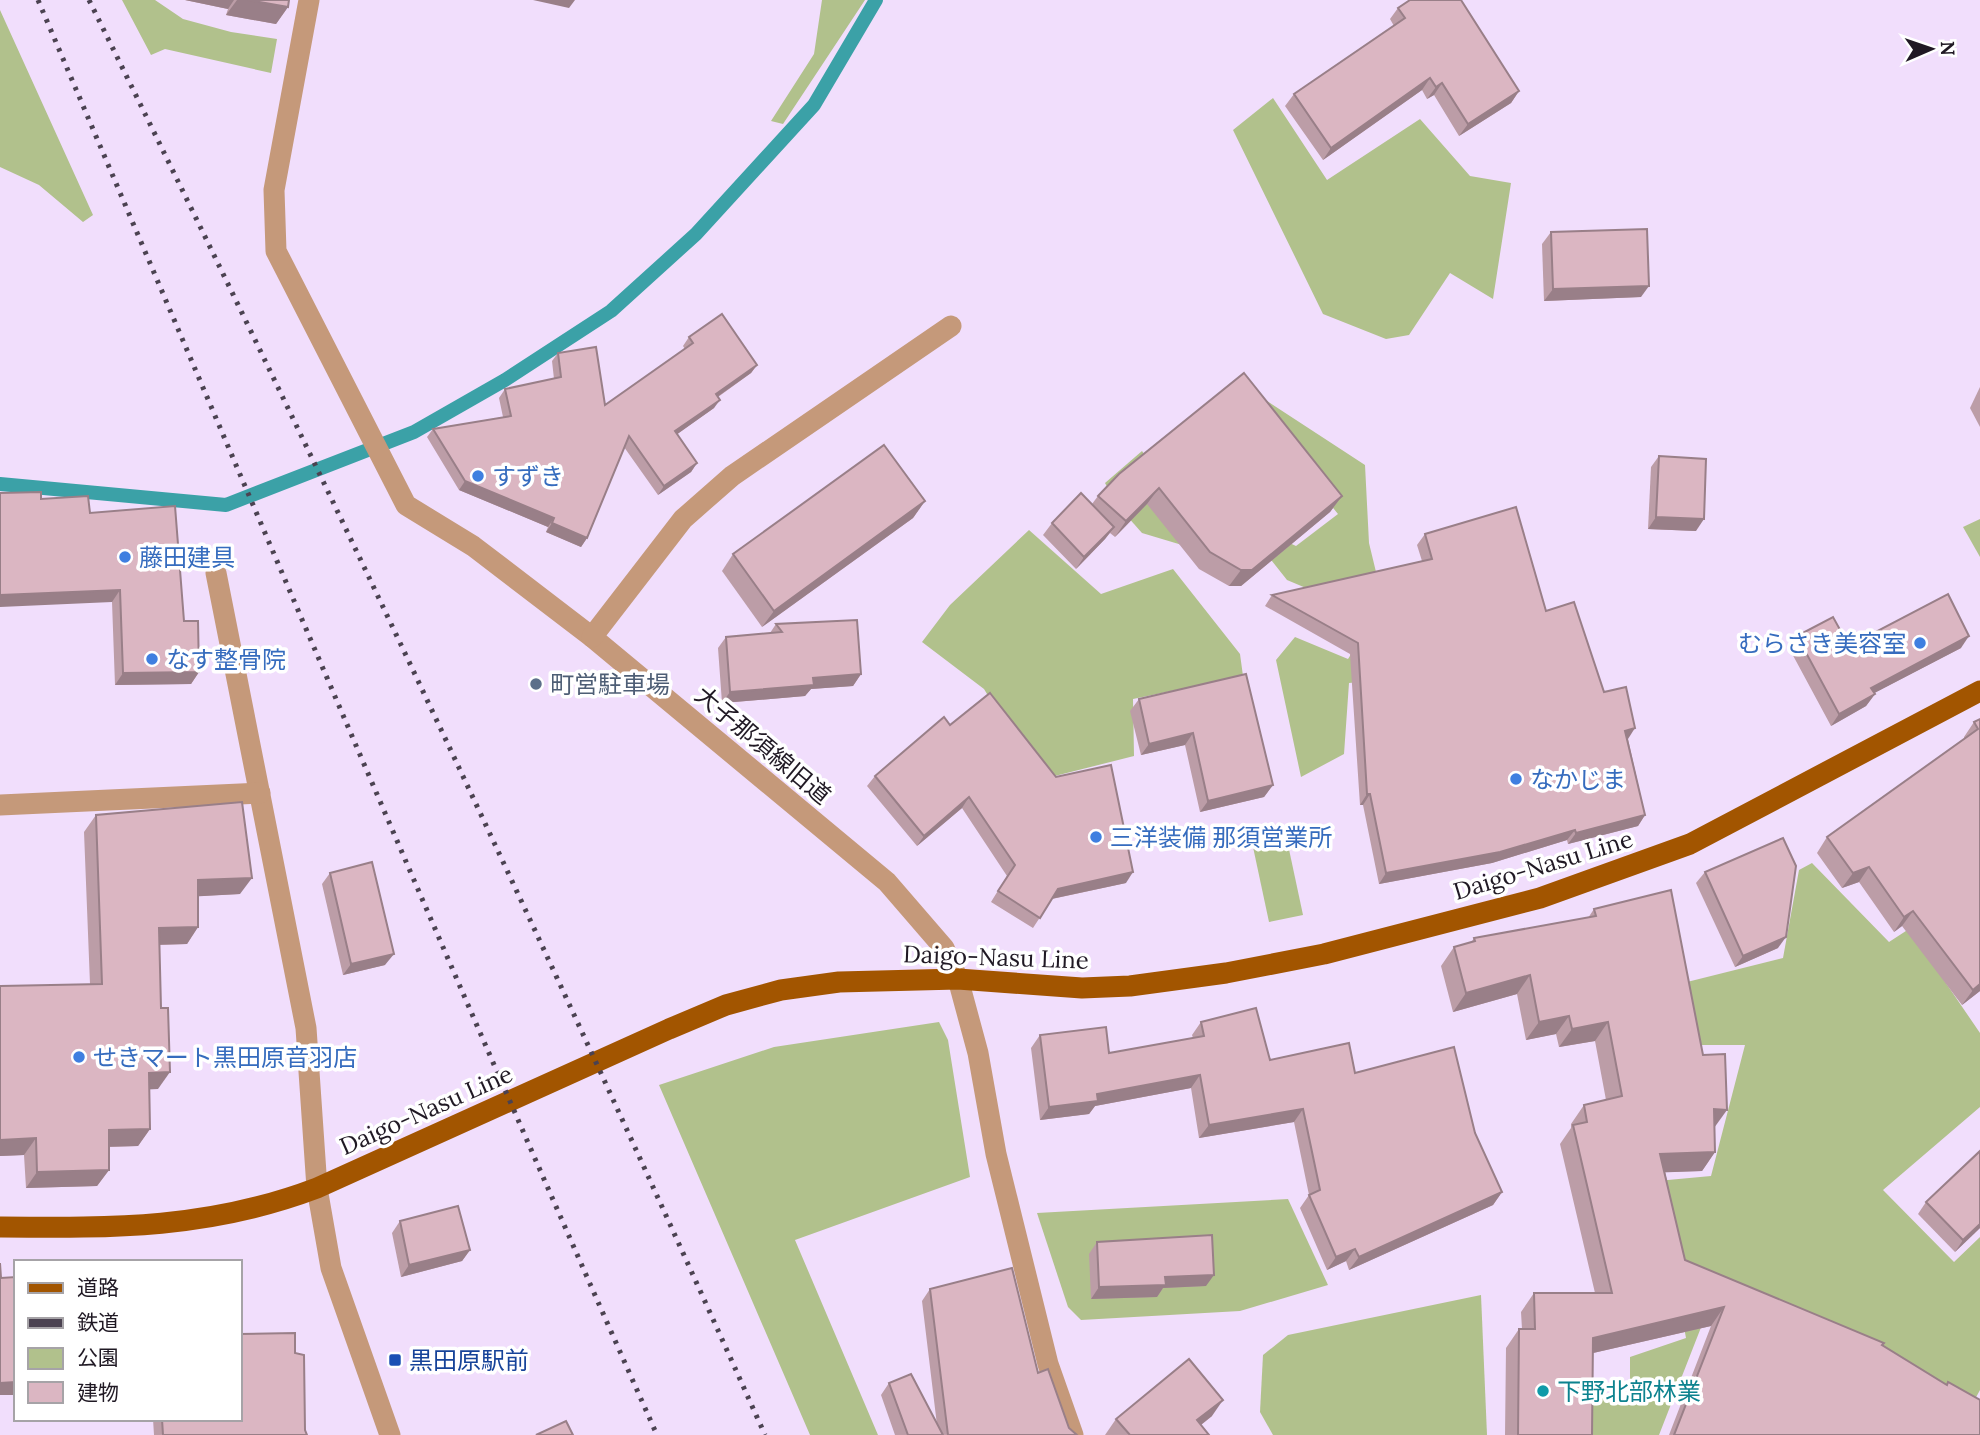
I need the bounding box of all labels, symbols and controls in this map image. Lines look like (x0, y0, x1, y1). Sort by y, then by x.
north arrow (1896, 14, 1966, 84)
text: N (1936, 41, 1960, 56)
place label: すずき (492, 461, 564, 492)
marker: すずき (470, 468, 486, 484)
place label: 藤田建具 (139, 542, 235, 573)
marker: 藤田建具 (117, 549, 133, 565)
place label: むらさき美容室 (1738, 628, 1906, 659)
marker: むらさき美容室 (1912, 635, 1928, 651)
place label: なす整骨院 (166, 644, 286, 675)
marker: なす整骨院 (144, 651, 160, 667)
place label: 町営駐車場 (550, 669, 670, 700)
marker: 町営駐車場 (528, 676, 544, 692)
street label: 大子那須線旧道 (689, 679, 837, 811)
place label: なかじま (1530, 764, 1626, 795)
marker: なかじま (1508, 771, 1524, 787)
place label: 三洋装備 那須営業所 (1110, 822, 1332, 853)
street label: Daigo-Nasu Line (1450, 823, 1636, 907)
marker: 三洋装備 那須営業所 (1088, 829, 1104, 845)
street label: Daigo-Nasu Line (903, 938, 1089, 976)
place label: せきマート黒田原音羽店 (93, 1042, 357, 1073)
marker: せきマート黒田原音羽店 (71, 1049, 87, 1065)
street label: Daigo-Nasu Line (335, 1058, 517, 1162)
legend (14, 1260, 242, 1421)
text: 道路 (77, 1274, 119, 1301)
text: 鉄道 (77, 1309, 119, 1336)
text: 公園 (77, 1344, 119, 1371)
place label: 黒田原駅前 (409, 1345, 529, 1376)
marker: 黒田原駅前 (387, 1352, 403, 1368)
place label: 下野北部林業 (1557, 1376, 1701, 1407)
text: 建物 (77, 1379, 119, 1406)
marker: 下野北部林業 (1535, 1383, 1551, 1399)

